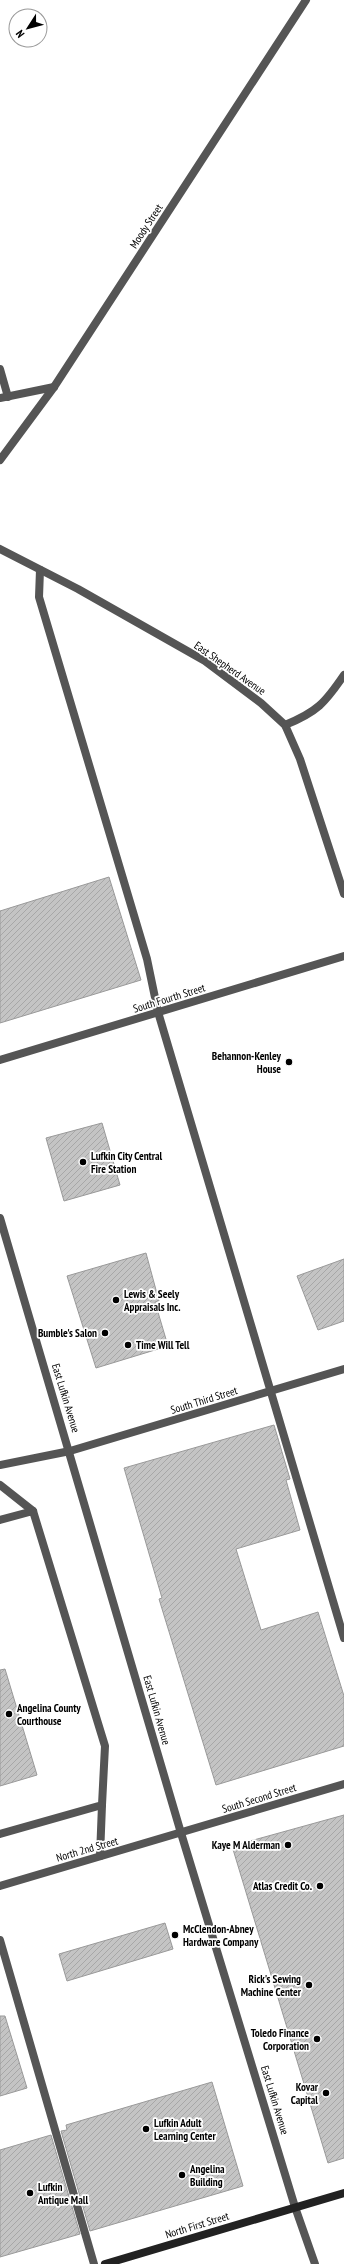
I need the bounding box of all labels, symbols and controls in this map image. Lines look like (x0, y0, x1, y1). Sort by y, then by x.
north arrow (8, 8, 48, 48)
text: N (12, 27, 27, 40)
street label: Moody Street (126, 201, 166, 251)
street label: East Shepherd Avenue (192, 638, 269, 698)
street label: South Fourth Street (131, 980, 207, 1016)
place label: Behannon-Kenley House (212, 1049, 282, 1076)
marker: Behannon-Kenley House (284, 1057, 294, 1067)
place label: Lufkin City Central Fire Station (91, 1149, 163, 1176)
marker: Lufkin City Central Fire Station (78, 1157, 88, 1167)
place label: Lewis & Seely Appraisals Inc. (123, 1287, 181, 1314)
marker: Lewis & Seely Appraisals Inc. (111, 1295, 121, 1305)
place label: Bumble's Salon (38, 1326, 97, 1340)
marker: Bumble's Salon (100, 1328, 110, 1338)
place label: Time Will Tell (136, 1338, 190, 1352)
marker: Time Will Tell (123, 1340, 133, 1350)
street label: East Lufkin Avenue (49, 1362, 83, 1435)
street label: South Third Street (169, 1383, 239, 1417)
street label: East Lufkin Avenue (140, 1674, 174, 1747)
place label: Angelina County Courthouse (16, 1701, 81, 1728)
marker: Angelina County Courthouse (4, 1709, 14, 1719)
street label: South Second Street (220, 1780, 298, 1816)
street label: North 2nd Street (54, 1833, 120, 1865)
place label: Kaye M Alderman (212, 1838, 280, 1852)
marker: Kaye M Alderman (283, 1840, 293, 1850)
place label: Atlas Credit Co. (252, 1879, 312, 1893)
marker: Atlas Credit Co. (315, 1881, 325, 1891)
place label: McClendon-Abney Hardware Company (183, 1922, 259, 1949)
marker: McClendon-Abney Hardware Company (170, 1930, 180, 1940)
place label: Rick's Sewing Machine Center (241, 1972, 302, 1999)
marker: Rick's Sewing Machine Center (304, 1980, 314, 1990)
place label: Toledo Finance Corporation (251, 2026, 309, 2053)
marker: Toledo Finance Corporation (312, 2034, 322, 2044)
street label: East Lufkin Avenue (258, 2064, 292, 2137)
place label: Kovar Capital (291, 2080, 319, 2107)
marker: Kovar Capital (321, 2088, 331, 2098)
place label: Lufkin Adult Learning Center (154, 2116, 216, 2143)
marker: Lufkin Adult Learning Center (141, 2124, 151, 2134)
place label: Angelina Building (189, 2162, 225, 2189)
marker: Angelina Building (177, 2170, 187, 2180)
place label: Lufkin Antique Mall (37, 2180, 88, 2207)
marker: Lufkin Antique Mall (25, 2188, 35, 2198)
street label: North First Street (163, 2209, 231, 2241)

